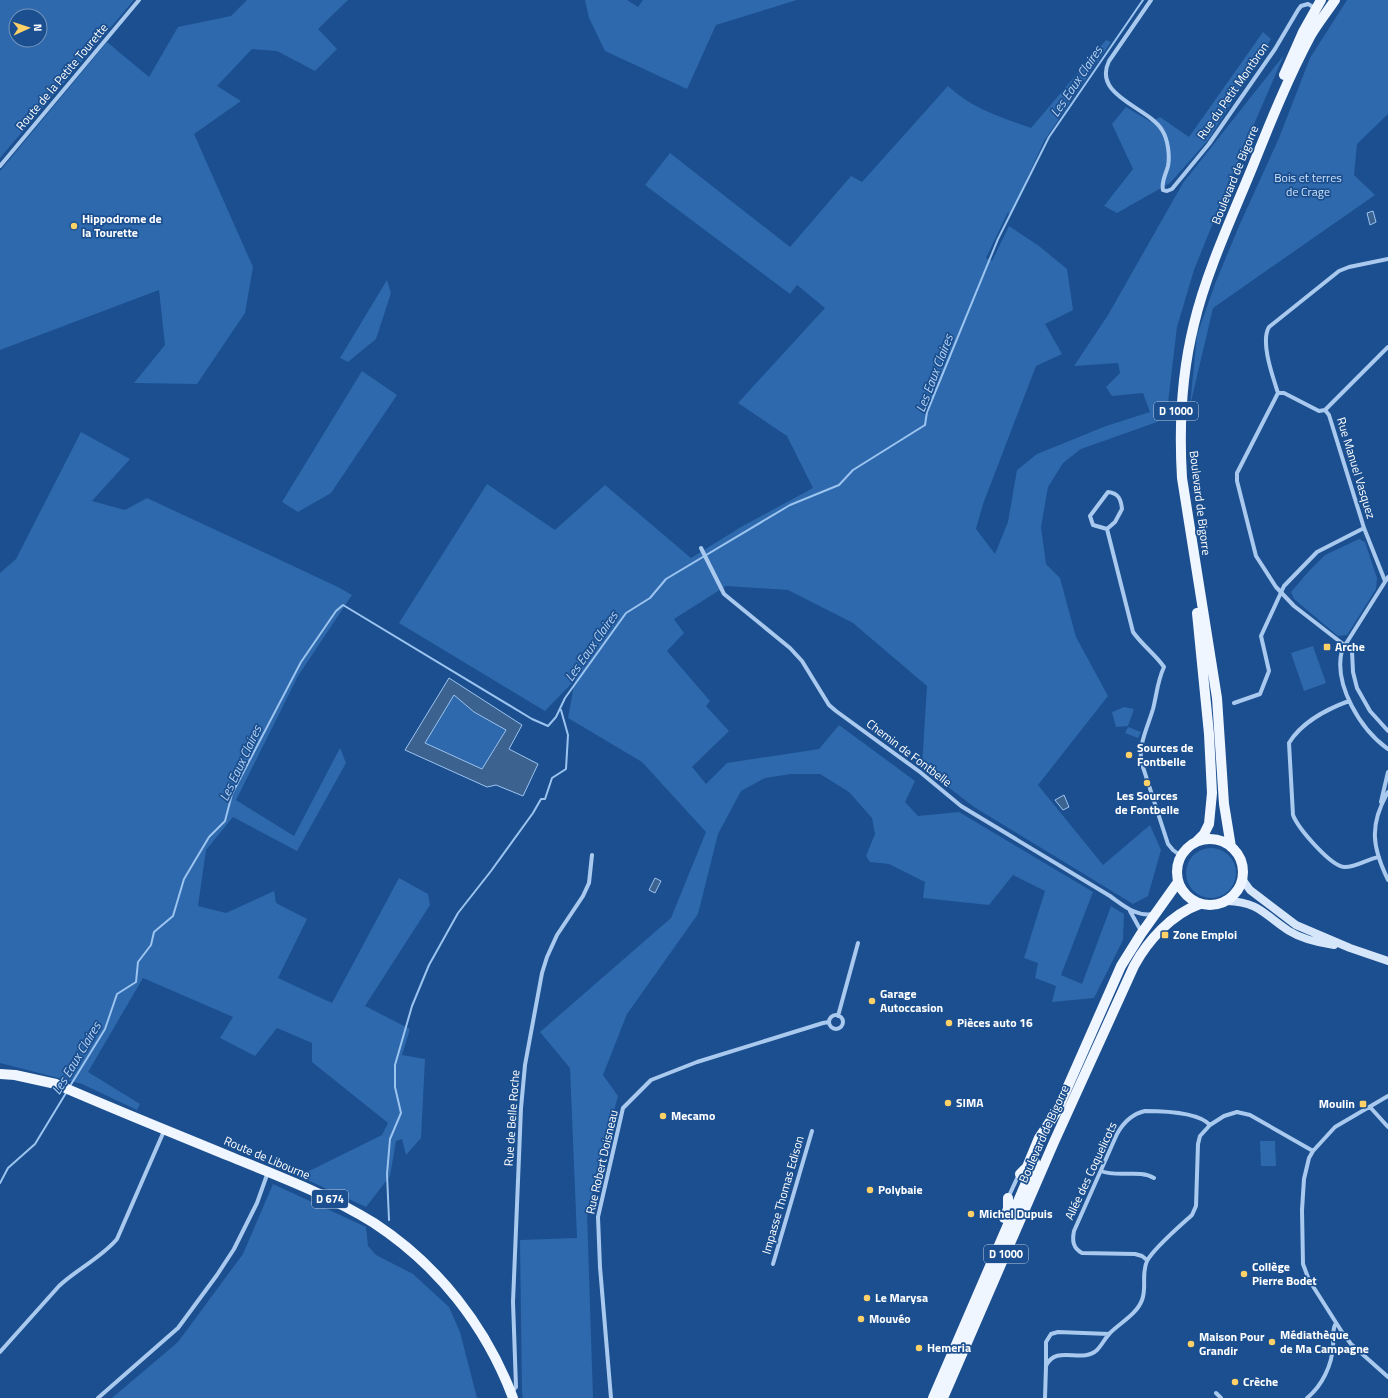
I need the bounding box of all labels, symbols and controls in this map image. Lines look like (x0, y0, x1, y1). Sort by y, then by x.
north arrow (8, 8, 48, 48)
street label: Route de la Petite Tourette (11, 19, 112, 134)
text: N (30, 23, 46, 32)
street label: Rue du Petit Montbron (1192, 38, 1273, 143)
water label: Les Eaux Claires (1045, 40, 1108, 120)
street label: Boulevard de Bigorre (1206, 122, 1263, 227)
park label: Bois et terres de Crage (1274, 168, 1342, 201)
place label: Hippodrome de la Tourette (82, 209, 162, 242)
marker: Hippodrome de la Tourette (69, 221, 79, 231)
water label: Les Eaux Claires (910, 330, 958, 415)
road number: D 1000 (1154, 402, 1198, 420)
street label: Rue Manuel Vasquez (1332, 415, 1381, 521)
street label: Boulevard de Bigorre (1185, 450, 1216, 556)
water label: Les Eaux Claires (559, 606, 623, 685)
place label: Arche (1335, 637, 1365, 656)
marker: Arche (1322, 642, 1332, 652)
street label: Chemin de Fontbelle (863, 714, 956, 791)
water label: Les Eaux Claires (214, 720, 267, 804)
place label: Sources de Fontbelle (1137, 738, 1193, 771)
marker: Sources de Fontbelle (1124, 750, 1134, 760)
marker: Les Sources de Fontbelle (1142, 778, 1152, 788)
place label: Les Sources de Fontbelle (1115, 786, 1179, 819)
place label: Zone Emploi (1173, 925, 1237, 944)
marker: Zone Emploi (1160, 930, 1170, 940)
place label: Garage Autoccasion (880, 984, 943, 1017)
marker: Garage Autoccasion (867, 996, 877, 1006)
place label: Pièces auto 16 (957, 1013, 1033, 1032)
water label: Les Eaux Claires (46, 1017, 106, 1098)
marker: Pièces auto 16 (944, 1018, 954, 1028)
street label: Rue de Belle Roche (499, 1069, 524, 1167)
street label: Boulevard de Bigorre (1013, 1082, 1074, 1186)
place label: SIMA (956, 1093, 984, 1112)
place label: Moulin (1319, 1094, 1355, 1113)
marker: SIMA (943, 1098, 953, 1108)
marker: Moulin (1358, 1099, 1368, 1109)
place label: Mecamo (671, 1106, 715, 1125)
street label: Rue Robert Doisneau (580, 1108, 623, 1216)
marker: Mecamo (658, 1111, 668, 1121)
street label: Allée des Coquelicots (1059, 1118, 1122, 1223)
street label: Route de Libourne (221, 1131, 313, 1184)
street label: Impasse Thomas Edison (757, 1133, 809, 1256)
place label: Polybaie (878, 1180, 923, 1199)
marker: Polybaie (865, 1185, 875, 1195)
road number: D 674 (312, 1190, 348, 1208)
place label: Michel Dupuis (979, 1204, 1053, 1223)
marker: Michel Dupuis (966, 1209, 976, 1219)
road number: D 1000 (984, 1245, 1028, 1263)
place label: Collège Pierre Bodet (1252, 1257, 1317, 1290)
marker: Collège Pierre Bodet (1239, 1269, 1249, 1279)
place label: Le Marysa (875, 1288, 928, 1307)
marker: Le Marysa (862, 1293, 872, 1303)
place label: Mouvéo (869, 1309, 911, 1328)
marker: Mouvéo (856, 1314, 866, 1324)
place label: Médiathèque de Ma Campagne (1280, 1325, 1369, 1358)
place label: Maison Pour Grandir (1199, 1327, 1265, 1360)
marker: Médiathèque de Ma Campagne (1267, 1337, 1277, 1347)
place label: Hemeria (927, 1338, 971, 1357)
marker: Maison Pour Grandir (1186, 1339, 1196, 1349)
marker: Hemeria (914, 1343, 924, 1353)
place label: Crèche (1243, 1372, 1278, 1391)
marker: Crèche (1230, 1377, 1240, 1387)

